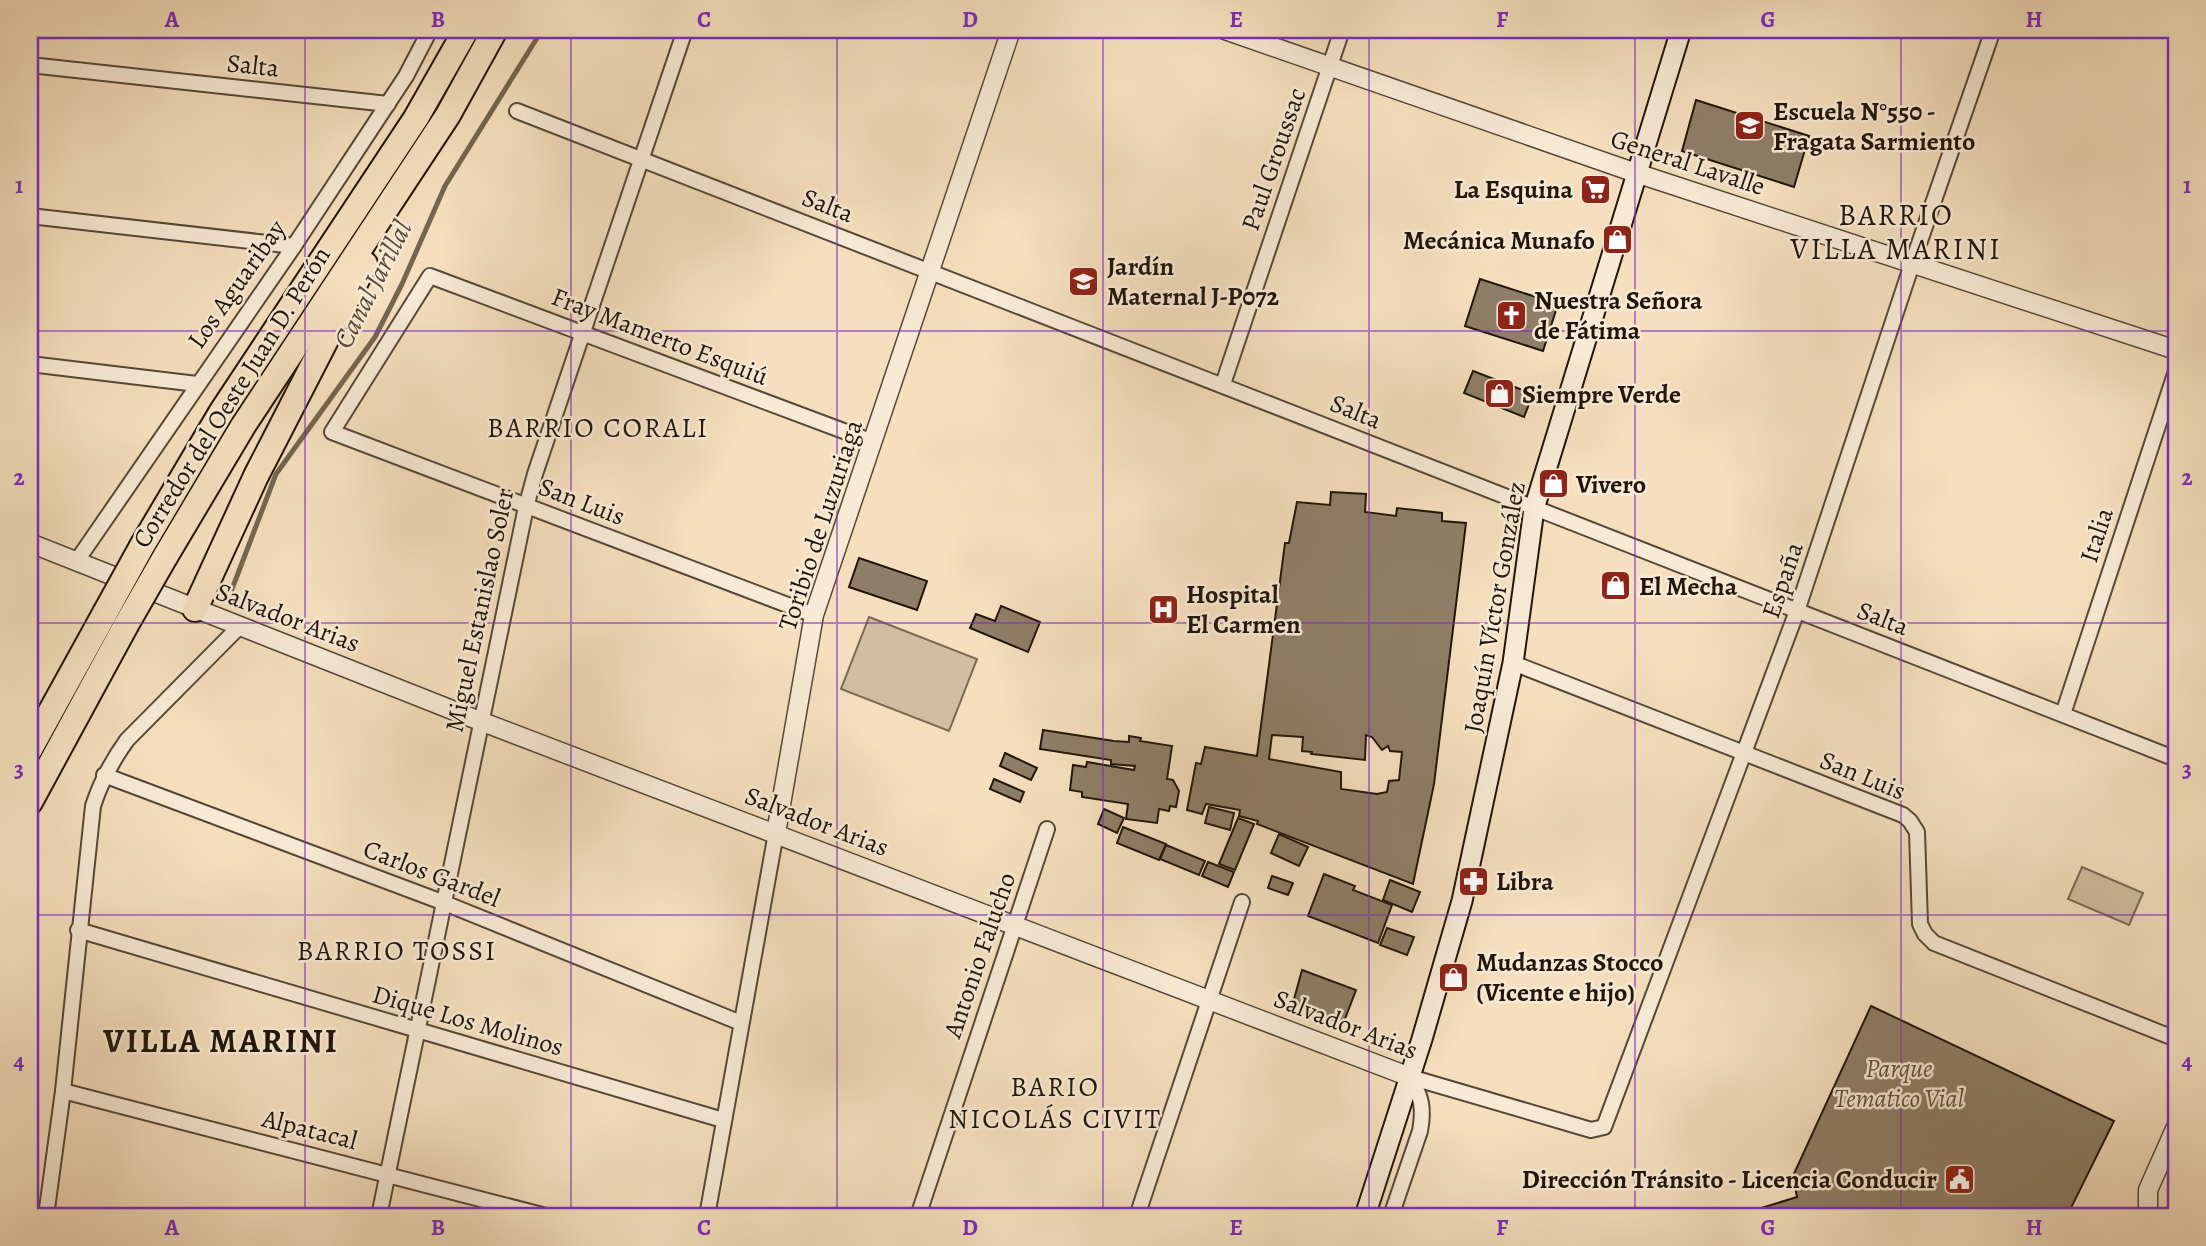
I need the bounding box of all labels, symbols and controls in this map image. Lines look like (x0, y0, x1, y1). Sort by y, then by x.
text: A (164, 4, 180, 35)
text: B (431, 4, 445, 35)
text: C (697, 4, 711, 35)
text: D (962, 4, 978, 35)
text: E (1229, 4, 1243, 35)
text: F (1496, 4, 1509, 35)
text: G (1760, 4, 1776, 35)
text: H (2025, 4, 2043, 35)
street label: Salta (225, 45, 281, 86)
street label: Paul Groussac (1233, 83, 1314, 235)
place label: Escuela N°550 - Fragata Sarmiento (1773, 94, 1975, 159)
school or university icon: Escuela N°550 - Fragata Sarmiento (1733, 109, 1767, 143)
street label: General Lavalle (1606, 121, 1769, 204)
text: 1 (15, 170, 23, 201)
text: 1 (2183, 170, 2191, 201)
place label: La Esquina (1454, 172, 1573, 207)
supermarket icon: La Esquina (1579, 172, 1613, 206)
street label: Salta (797, 180, 859, 231)
district label: BARRIO VILLA MARINI (1789, 195, 2002, 269)
street label: Los Aguaribay (179, 213, 294, 356)
water label: Canal Jarillal (324, 214, 421, 355)
place label: Mecánica Munafo (1403, 223, 1595, 258)
shop icon: Mecánica Munafo (1601, 223, 1635, 257)
street label: Corredor del Oeste Juan D. Perón (124, 240, 339, 555)
place label: Jardín Maternal J-P072 (1107, 249, 1279, 314)
school or university icon: Jardín Maternal J-P072 (1067, 264, 1101, 298)
street label: Fray Mamerto Esquiú (546, 279, 774, 394)
place label: Nuestra Señora de Fátima (1534, 283, 1703, 348)
church icon: Nuestra Señora de Fátima (1494, 298, 1528, 332)
shop icon: Siempre Verde (1482, 377, 1516, 411)
place label: Siempre Verde (1522, 377, 1681, 412)
street label: Salta (1325, 385, 1387, 438)
district label: BARRIO CORALI (487, 409, 709, 447)
street label: Toribio de Luzuriaga (770, 415, 871, 635)
text: 2 (13, 462, 25, 493)
text: 2 (2181, 462, 2193, 493)
shop icon: Vivero (1536, 467, 1570, 501)
place label: Vivero (1575, 467, 1646, 502)
street label: San Luis (534, 469, 630, 534)
street label: Joaquín Víctor González (1455, 479, 1534, 735)
street label: Miguel Estanislao Soler (437, 485, 522, 735)
street label: Italia (2071, 503, 2122, 567)
street label: España (1753, 537, 1812, 623)
shop icon: El Mecha (1599, 569, 1633, 603)
place label: El Mecha (1639, 569, 1738, 604)
street label: Salvador Arias (211, 574, 365, 661)
place label: Hospital El Carmen (1186, 577, 1301, 642)
hospital icon: Hospital El Carmen (1146, 592, 1180, 626)
street label: Salta (1852, 593, 1914, 644)
street label: San Luis (1815, 742, 1911, 809)
text: 3 (14, 754, 24, 785)
text: 3 (2182, 754, 2192, 785)
street label: Salvador Arias (740, 778, 894, 865)
street label: Carlos Gardel (358, 831, 505, 916)
pharmacy icon: Libra (1456, 864, 1490, 898)
place label: Libra (1496, 864, 1554, 899)
street label: Antonio Falucho (934, 868, 1024, 1043)
district label: BARRIO TOSSI (297, 932, 497, 970)
place label: Mudanzas Stocco (Vicente e hijo) (1476, 945, 1664, 1010)
shop icon: Mudanzas Stocco (Vicente e hijo) (1436, 960, 1470, 994)
street label: Dique Los Molinos (368, 976, 568, 1065)
street label: Salvador Arias (1269, 981, 1423, 1068)
district label: VILLA MARINI (102, 1018, 339, 1063)
text: 4 (14, 1046, 25, 1077)
text: 4 (2182, 1046, 2193, 1077)
park label: Parque Tematico Vial (1834, 1051, 1964, 1116)
district label: BARIO NICOLÁS CIVIT (948, 1068, 1162, 1138)
street label: Alpatacal (258, 1101, 361, 1158)
place label: Dirección Tránsito - Licencia Conducir (1522, 1162, 1937, 1197)
public building icon: Dirección Tránsito - Licencia Conducir (1943, 1162, 1977, 1196)
text: A (164, 1212, 180, 1243)
text: B (431, 1212, 445, 1243)
text: C (697, 1212, 711, 1243)
text: D (962, 1212, 978, 1243)
text: E (1229, 1212, 1243, 1243)
text: F (1496, 1212, 1509, 1243)
text: G (1760, 1212, 1776, 1243)
text: H (2025, 1212, 2043, 1243)

